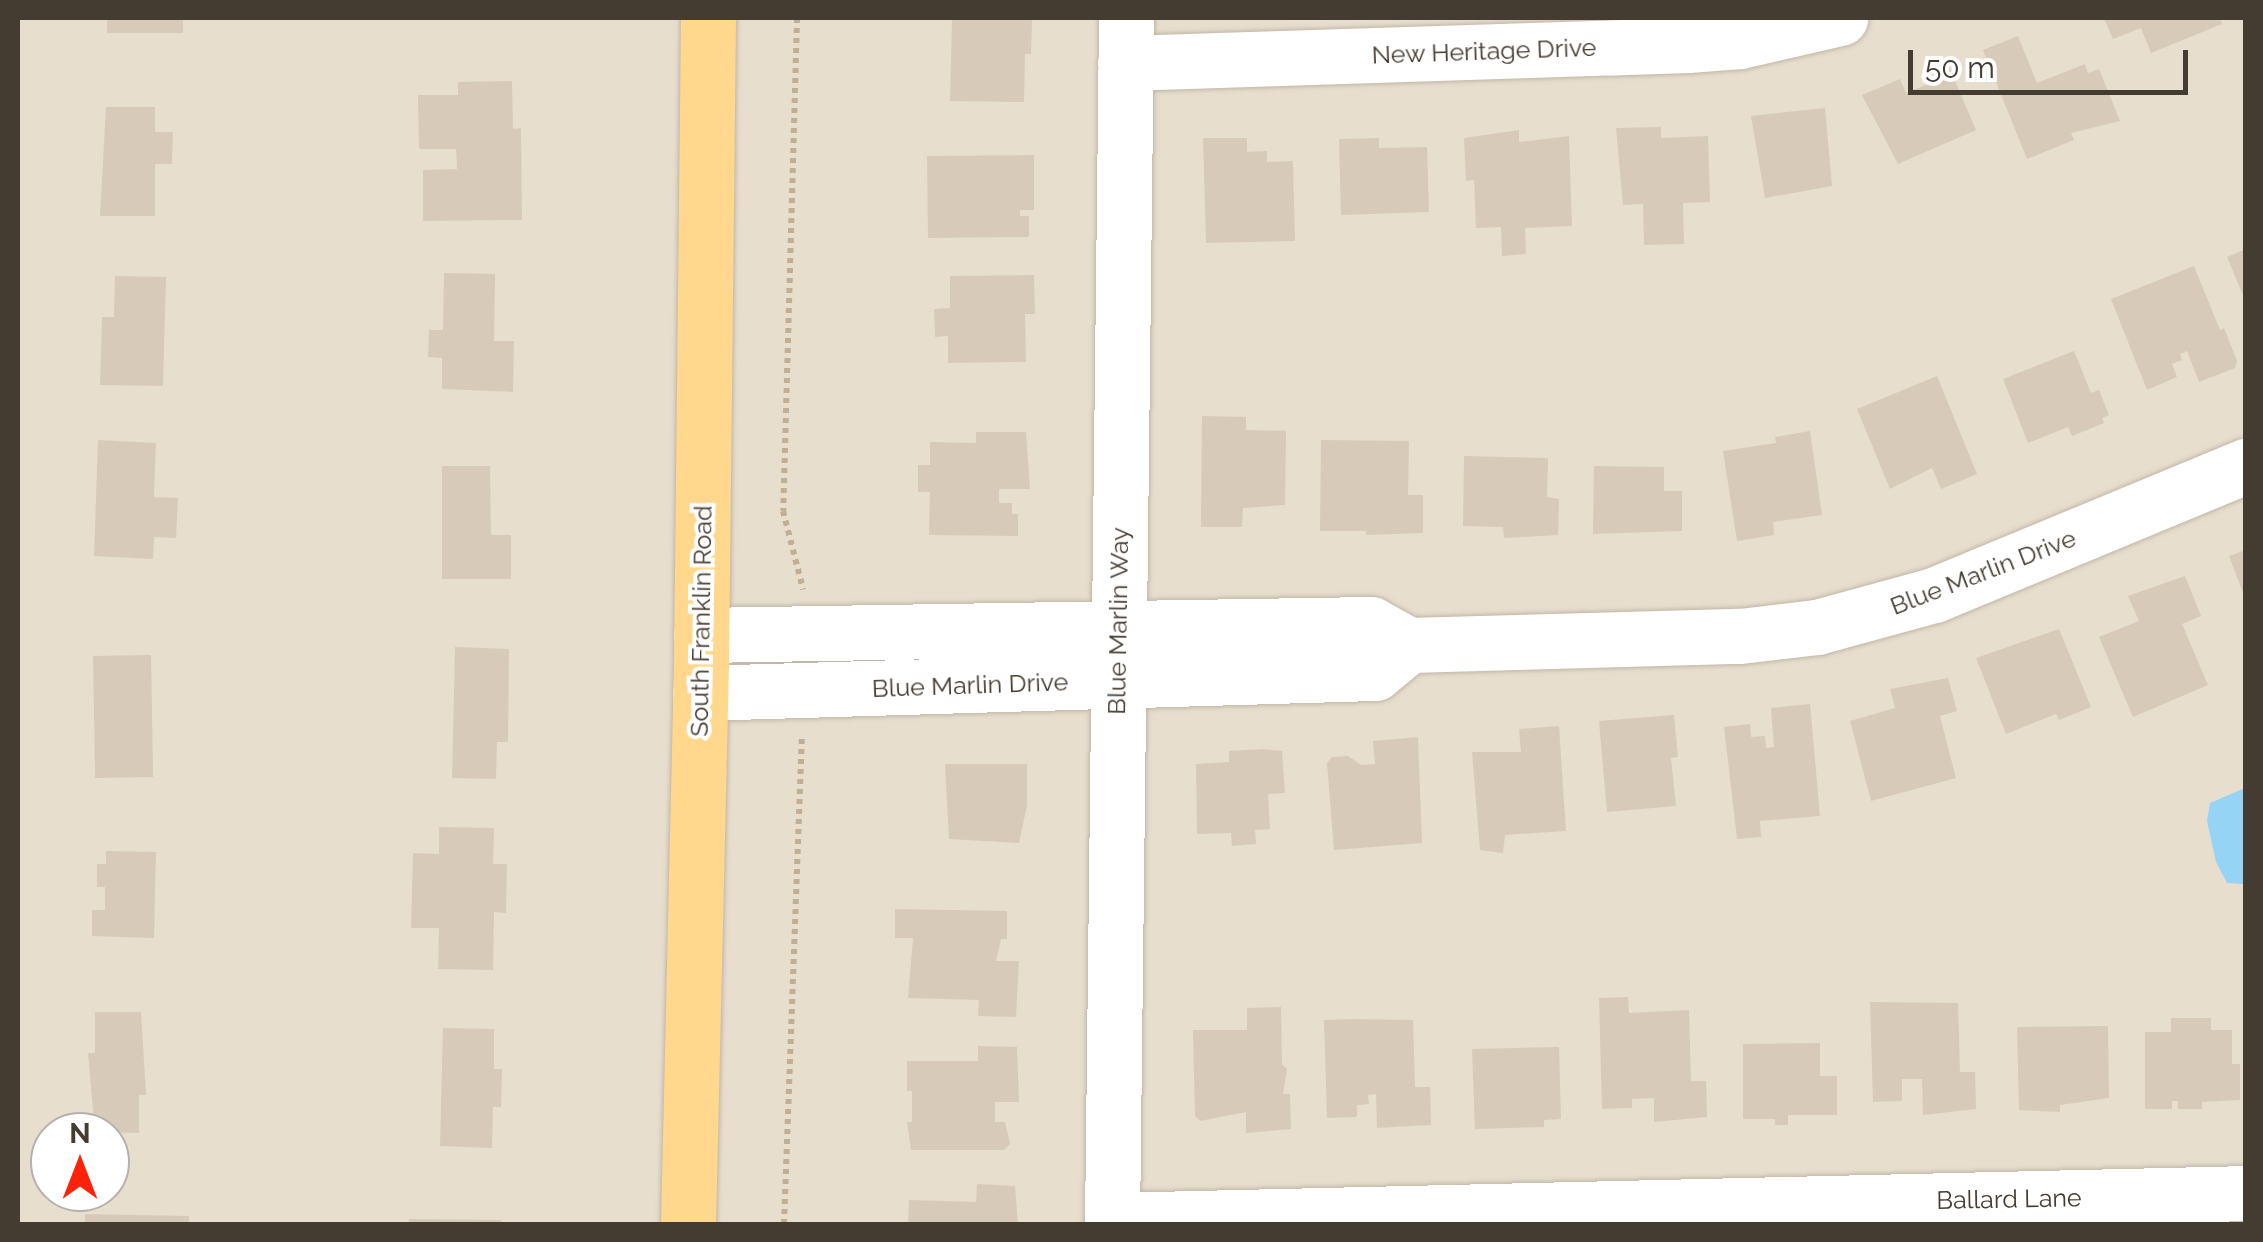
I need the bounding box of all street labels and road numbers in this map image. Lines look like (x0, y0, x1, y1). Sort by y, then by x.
street label: New Heritage Drive (1371, 32, 1597, 70)
street label: South Franklin Road (684, 505, 718, 737)
street label: Blue Marlin Drive (1886, 523, 2080, 621)
street label: Blue Marlin Way (1101, 527, 1135, 715)
street label: Blue Marlin Drive (871, 667, 1069, 703)
street label: Ballard Lane (1936, 1183, 2082, 1215)

